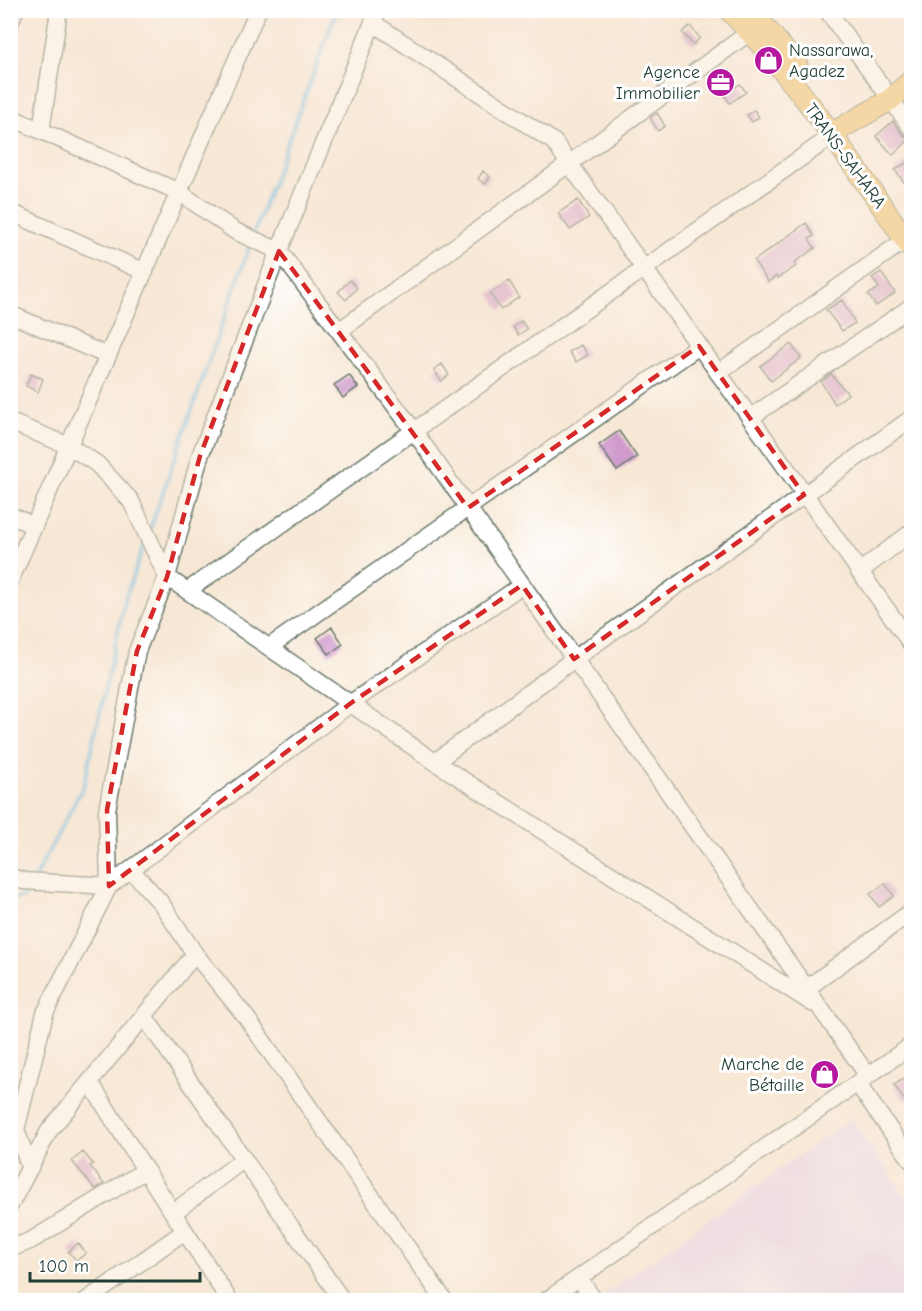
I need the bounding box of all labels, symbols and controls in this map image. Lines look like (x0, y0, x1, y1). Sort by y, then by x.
place label: Nassarawa, Agadez (789, 40, 873, 82)
shop icon: Nassarawa, Agadez (752, 44, 784, 76)
place label: Agence Immobilier (616, 62, 701, 104)
office icon: Agence Immobilier (705, 66, 737, 98)
street label: TRANS-SAHARA (800, 99, 890, 213)
place label: Marche de Bétaille (721, 1054, 804, 1096)
shop icon: Marche de Bétaille (809, 1058, 841, 1090)
scale bar (30, 1245, 200, 1283)
text: 100 m (39, 1256, 89, 1277)

